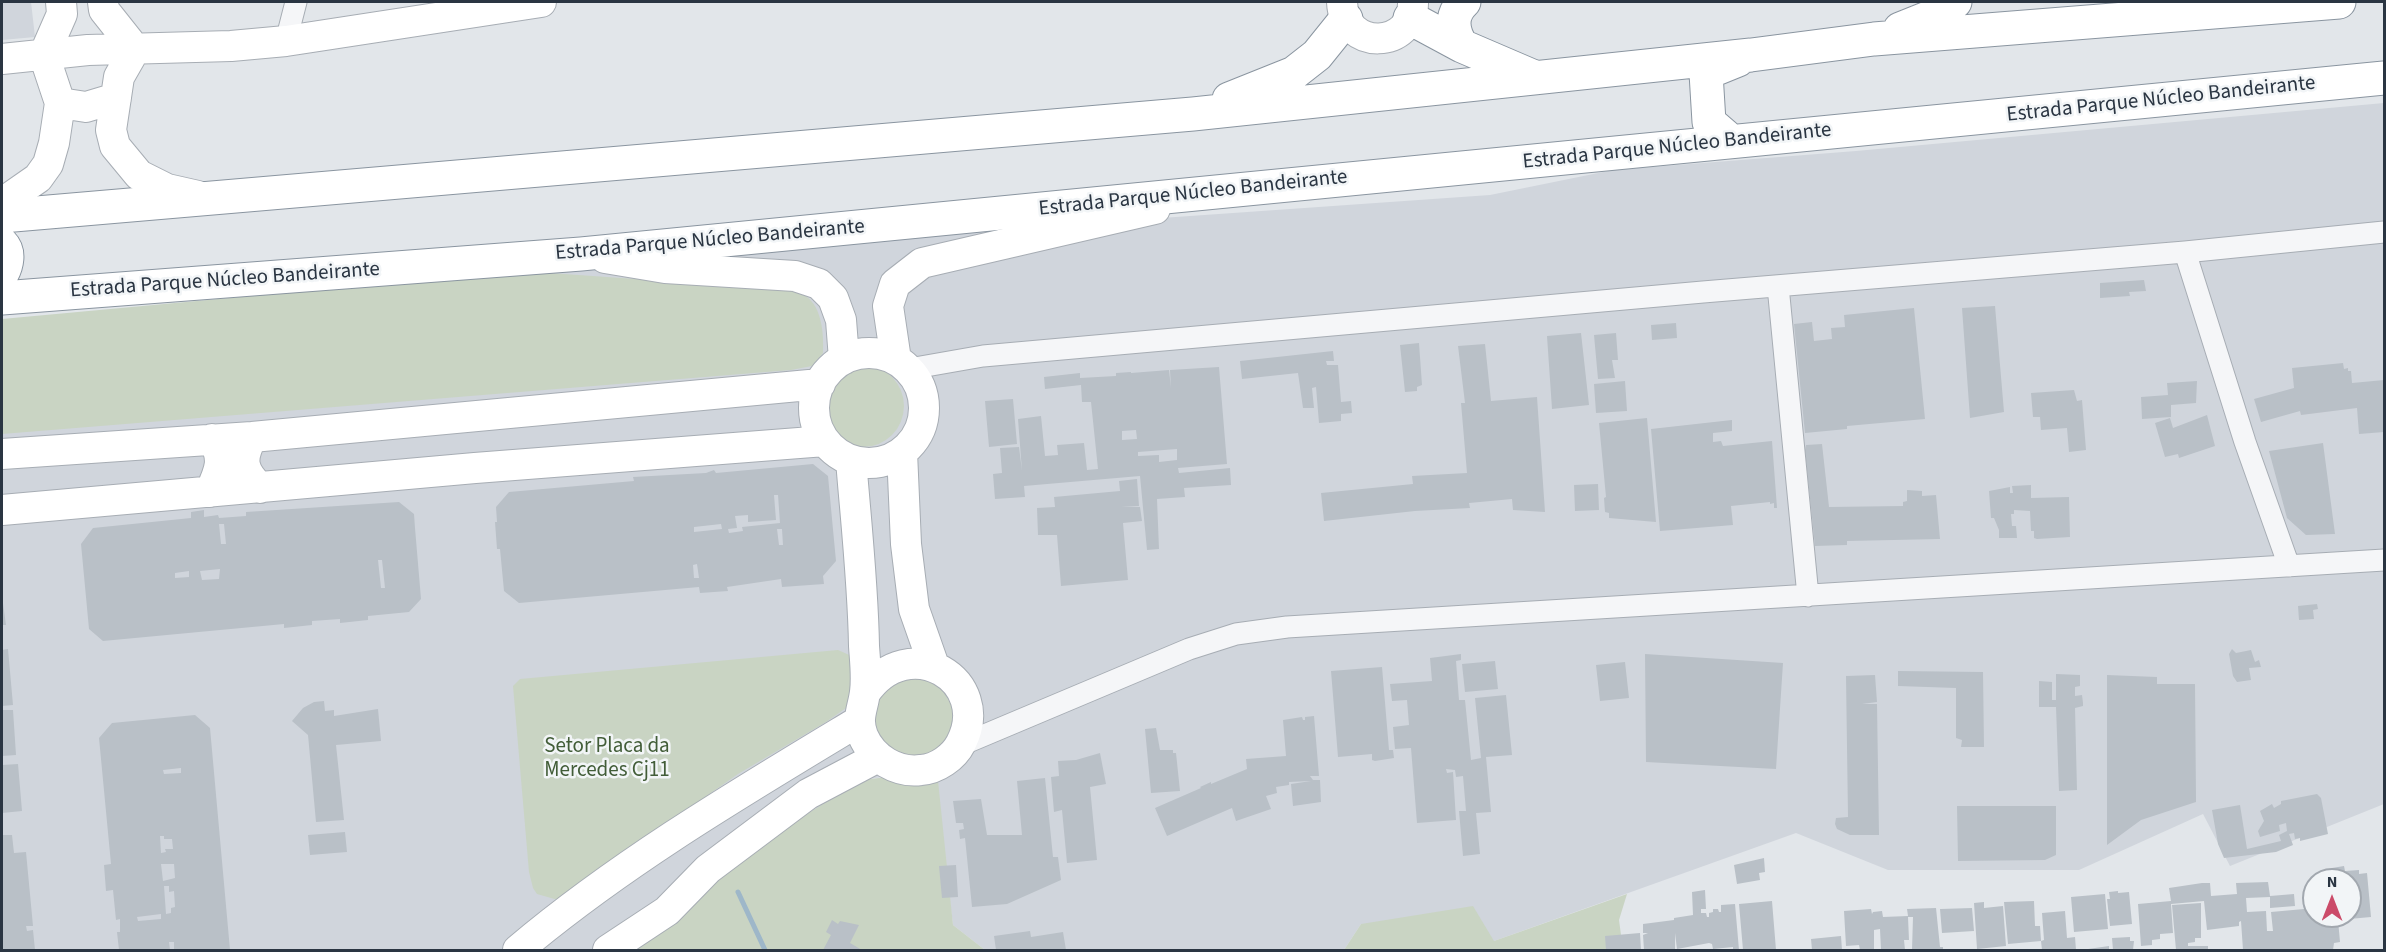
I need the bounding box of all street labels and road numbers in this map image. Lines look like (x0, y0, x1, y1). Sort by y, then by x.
street label: Estrada Parque Núcleo Bandeirante (2005, 71, 2317, 129)
street label: Estrada Parque Núcleo Bandeirante (1521, 118, 1833, 176)
street label: Estrada Parque Núcleo Bandeirante (1037, 165, 1349, 223)
street label: Estrada Parque Núcleo Bandeirante (554, 215, 866, 267)
street label: Estrada Parque Núcleo Bandeirante (69, 258, 381, 304)

